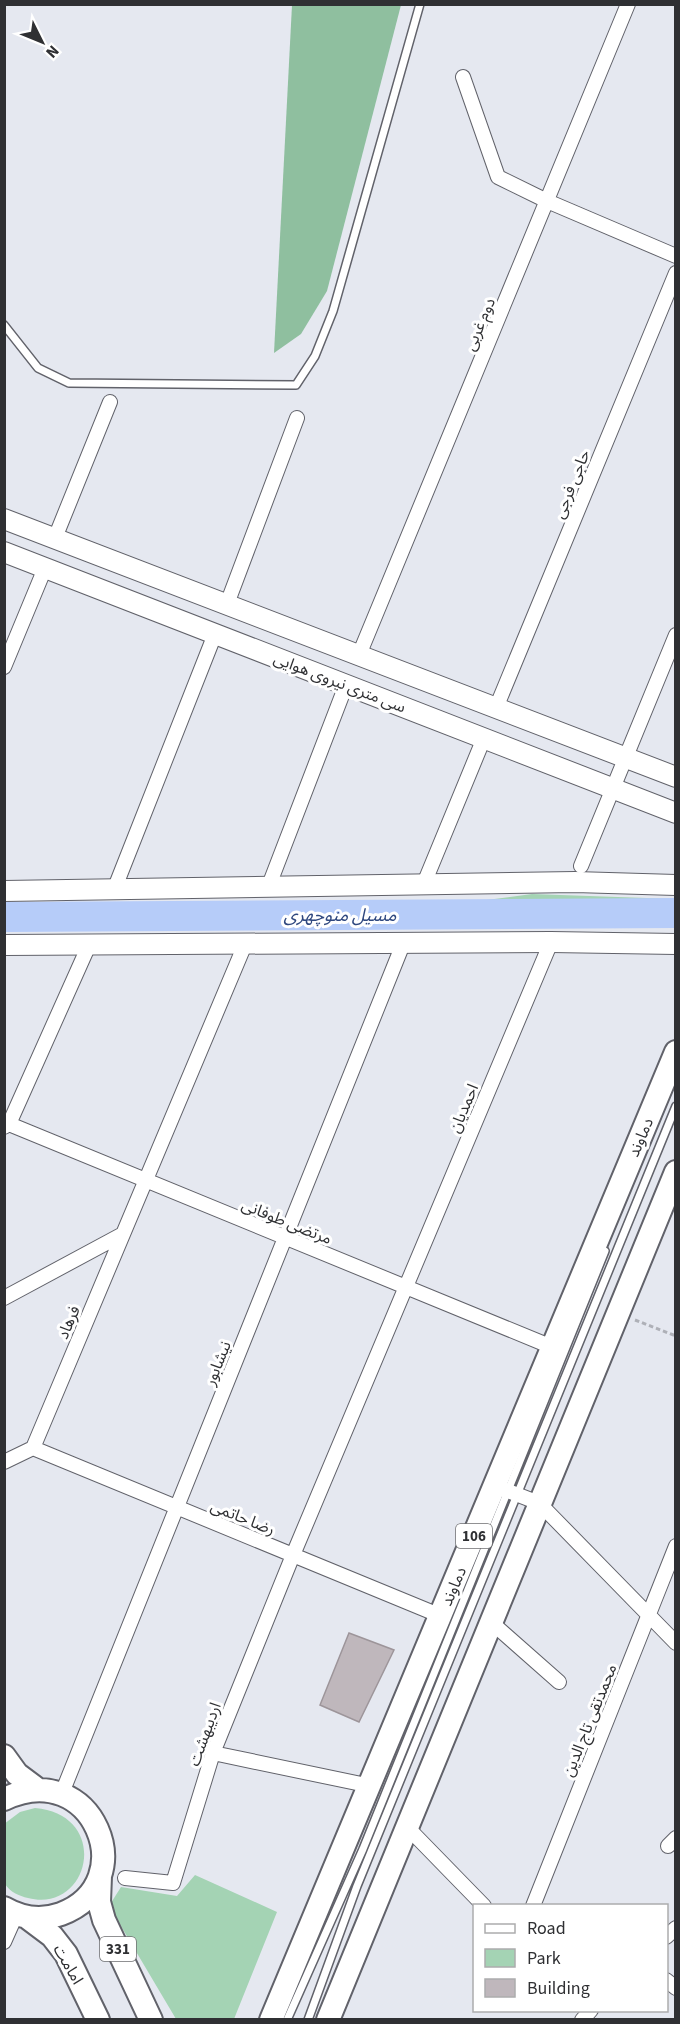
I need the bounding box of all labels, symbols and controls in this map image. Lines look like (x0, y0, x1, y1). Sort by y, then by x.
north arrow (12, 12, 72, 72)
text: N (41, 40, 64, 63)
street label: دوم غربی (459, 294, 502, 355)
street label: حاجی فرجی (548, 447, 596, 522)
street label: سی متری نیروی هوایی (270, 648, 409, 718)
water label: مسیل منوچهری (284, 903, 397, 928)
street label: احمدیان (444, 1080, 484, 1136)
street label: دماوند (623, 1114, 659, 1160)
street label: مرتضی طوفانی (238, 1194, 335, 1250)
street label: فرهاد (52, 1302, 86, 1342)
street label: نیشابور (199, 1338, 237, 1390)
street label: رضا حاتمی (207, 1495, 278, 1541)
road number: 106 (456, 1524, 492, 1548)
street label: دماوند (436, 1563, 472, 1609)
street label: محمدتقی تاج الدین (557, 1661, 624, 1780)
street label: اردیبهشت (183, 1699, 227, 1769)
legend (473, 1904, 668, 2012)
text: Road (527, 1916, 566, 1941)
road number: 331 (100, 1937, 136, 1961)
street label: امامت (48, 1940, 88, 1989)
text: Park (527, 1946, 561, 1971)
text: Building (527, 1976, 590, 2001)

